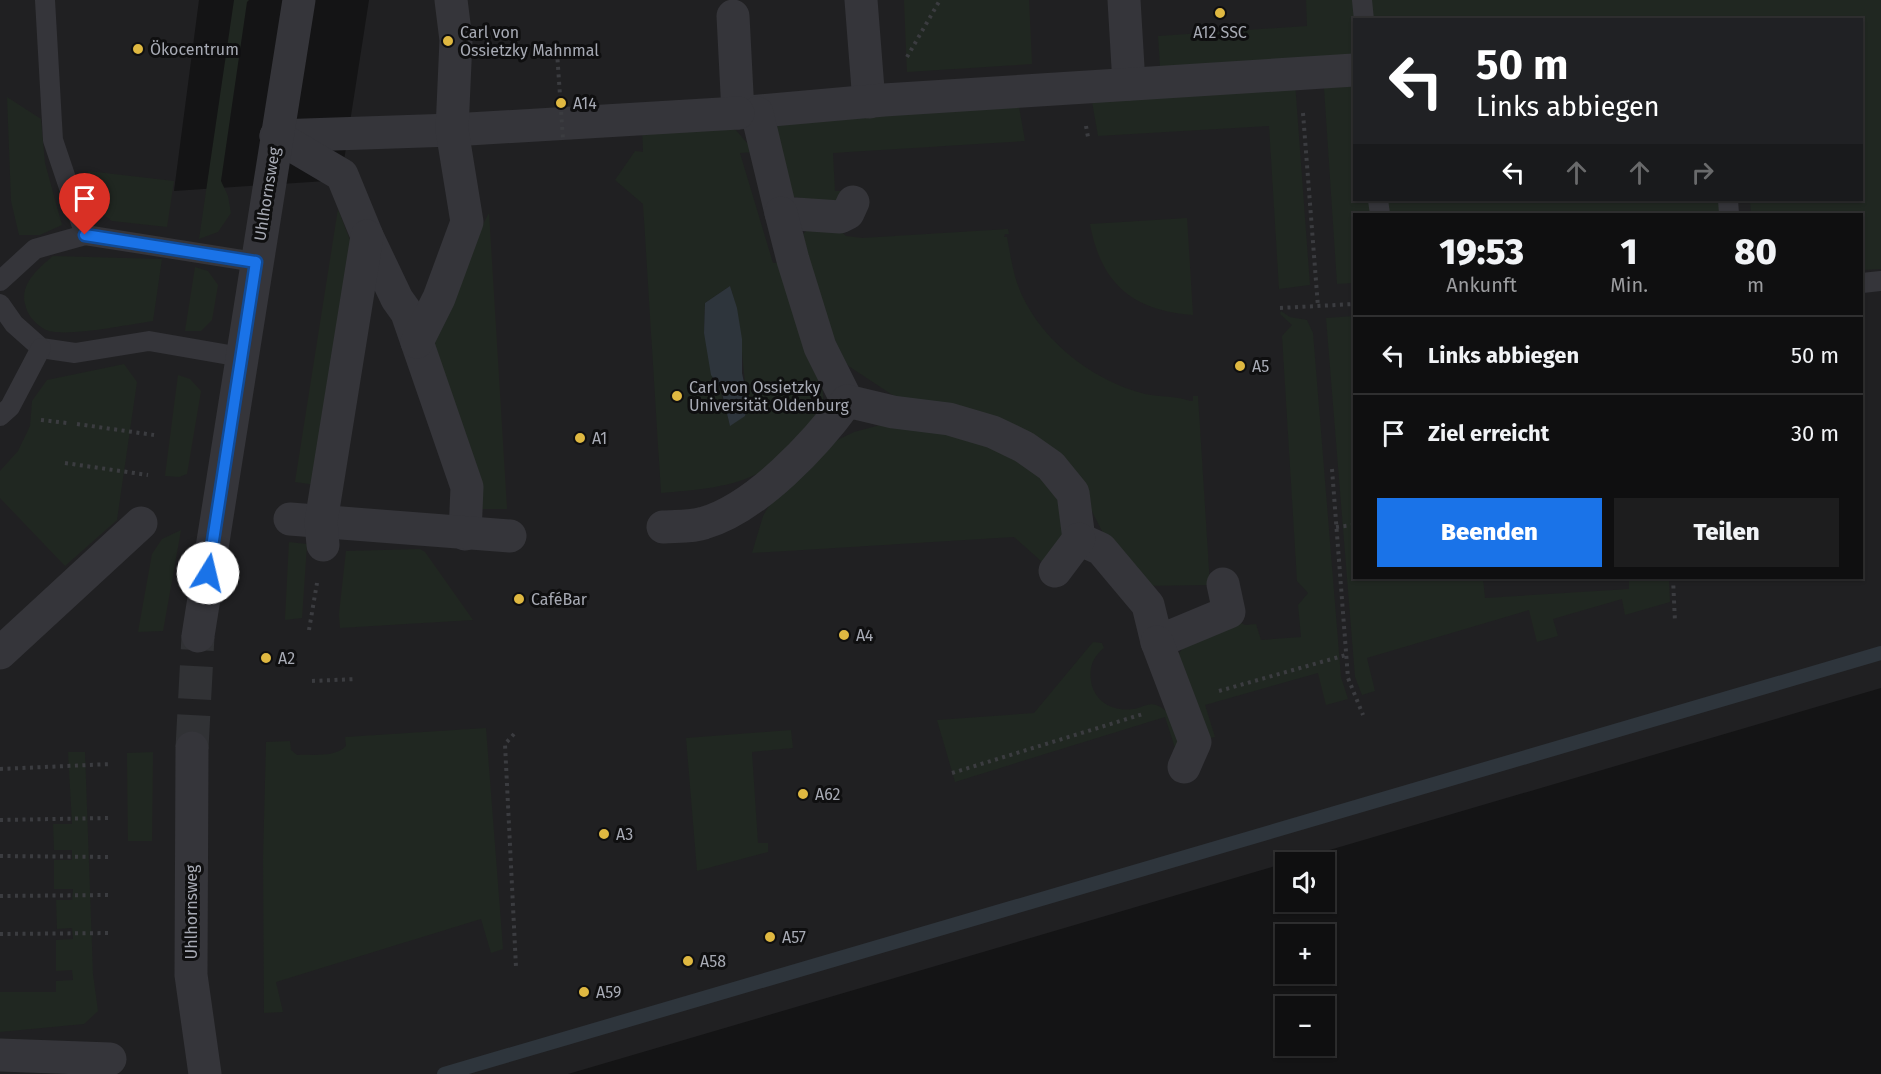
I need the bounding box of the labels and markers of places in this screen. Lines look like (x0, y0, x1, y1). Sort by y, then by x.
marker: A12 SSC (1213, 6, 1227, 20)
place label: Carl von Ossietzky Mahnmal (460, 23, 599, 60)
place label: A12 SSC (1193, 23, 1247, 42)
marker: Carl von Ossietzky Mahnmal (441, 34, 455, 48)
place label: Ökocentrum (150, 40, 239, 59)
marker: Ökocentrum (131, 42, 145, 56)
place label: A14 (573, 94, 597, 113)
marker: A14 (554, 96, 568, 110)
pin (59, 173, 110, 235)
place label: A5 (1252, 357, 1269, 376)
marker: A5 (1233, 359, 1247, 373)
place label: Carl von Ossietzky Universität Oldenburg (689, 378, 849, 415)
marker: Carl von Ossietzky Universität Oldenburg (670, 389, 684, 403)
place label: A1 (592, 429, 607, 448)
marker: A1 (573, 431, 587, 445)
place label: CaféBar (531, 590, 588, 609)
marker: CaféBar (512, 592, 526, 606)
place label: A4 (856, 626, 874, 645)
marker: A4 (837, 628, 851, 642)
place label: A2 (278, 649, 295, 668)
marker: A2 (259, 651, 273, 665)
place label: A62 (815, 785, 841, 804)
marker: A62 (796, 787, 810, 801)
place label: A3 (616, 825, 633, 844)
marker: A3 (597, 827, 611, 841)
place label: A57 (782, 928, 806, 947)
marker: A57 (763, 930, 777, 944)
place label: A58 (700, 952, 726, 971)
marker: A58 (681, 954, 695, 968)
place label: A59 (596, 983, 621, 1002)
marker: A59 (577, 985, 591, 999)

